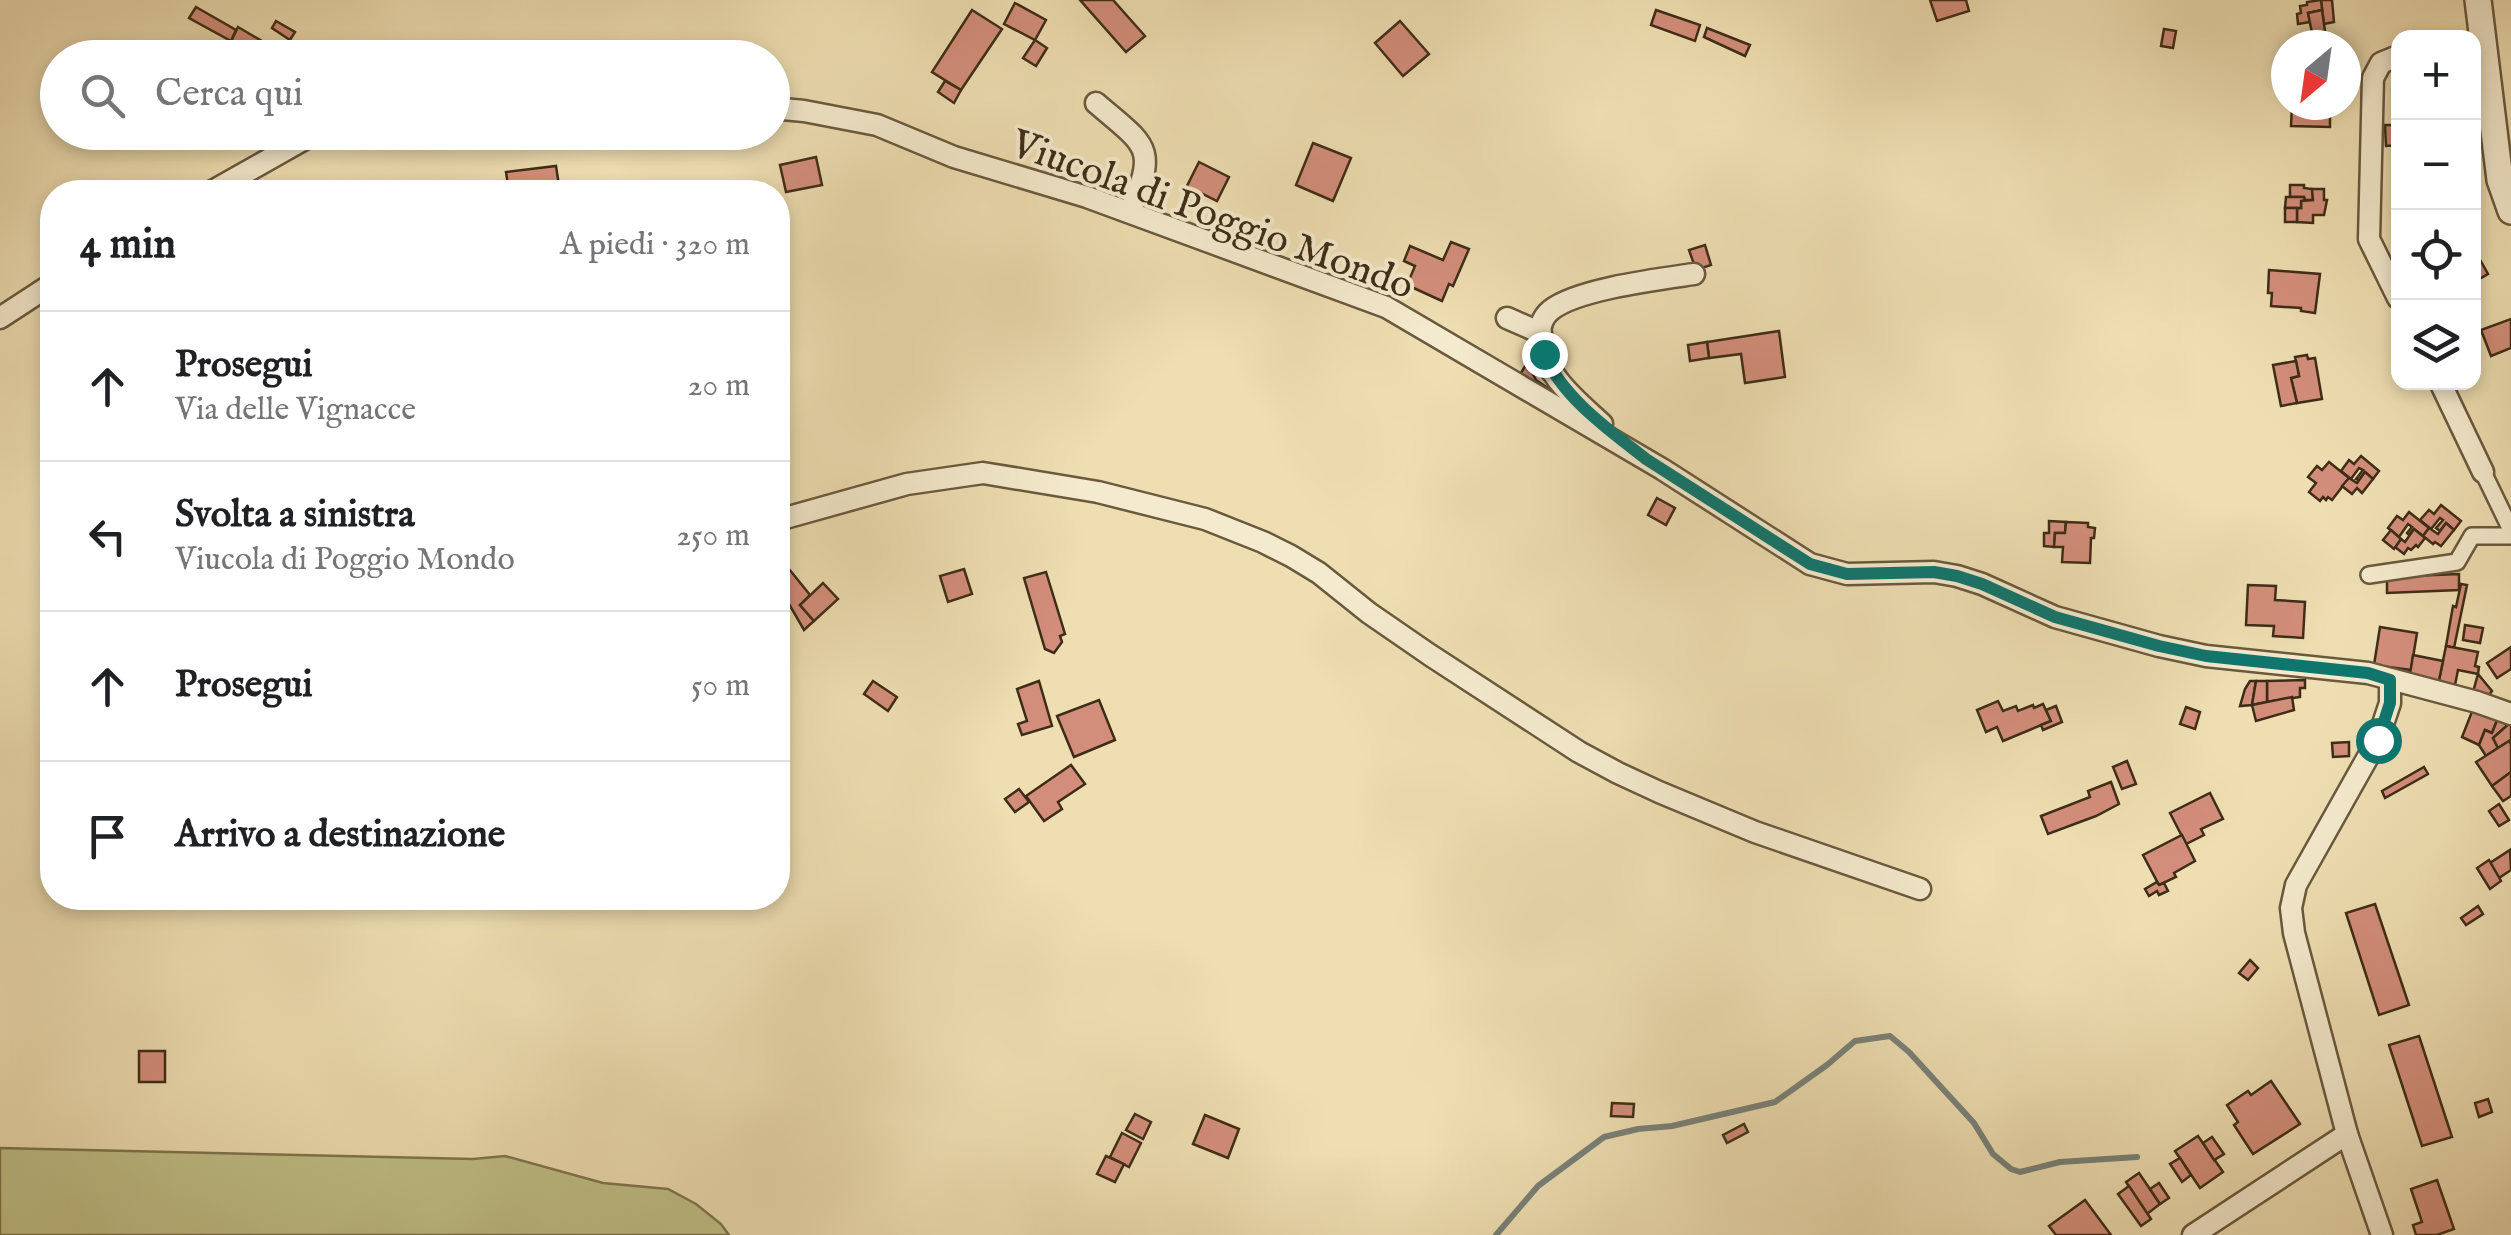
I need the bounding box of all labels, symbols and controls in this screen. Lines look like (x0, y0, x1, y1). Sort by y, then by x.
north arrow (2271, 30, 2361, 120)
map controls (2391, 30, 2481, 390)
button: + (2391, 30, 2481, 120)
search box (40, 40, 790, 150)
icon: search (75, 68, 130, 123)
text: Cerca qui (155, 71, 303, 119)
street label: Viucola di Poggio Mondo (1003, 119, 1420, 313)
button: − (2391, 120, 2481, 210)
button: locate (2391, 210, 2481, 300)
text: 4 min (80, 219, 176, 272)
text: A piedi · 320 m (560, 225, 750, 266)
button: layers (2391, 300, 2481, 390)
route end (1522, 332, 1568, 378)
text: Prosegui (175, 342, 313, 390)
icon: ahead (80, 359, 135, 414)
text: 20 m (688, 366, 750, 407)
text: Via delle Vignacce (175, 390, 416, 431)
text: Svolta a sinistra (175, 492, 415, 540)
icon: left (80, 509, 135, 564)
text: 250 m (676, 516, 750, 557)
text: Viucola di Poggio Mondo (175, 540, 515, 581)
icon: ahead (80, 659, 135, 714)
text: Prosegui (175, 662, 313, 710)
text: 50 m (691, 666, 750, 707)
route start (2356, 718, 2402, 764)
icon: arrive (80, 809, 135, 864)
text: Arrivo a destinazione (175, 812, 505, 860)

